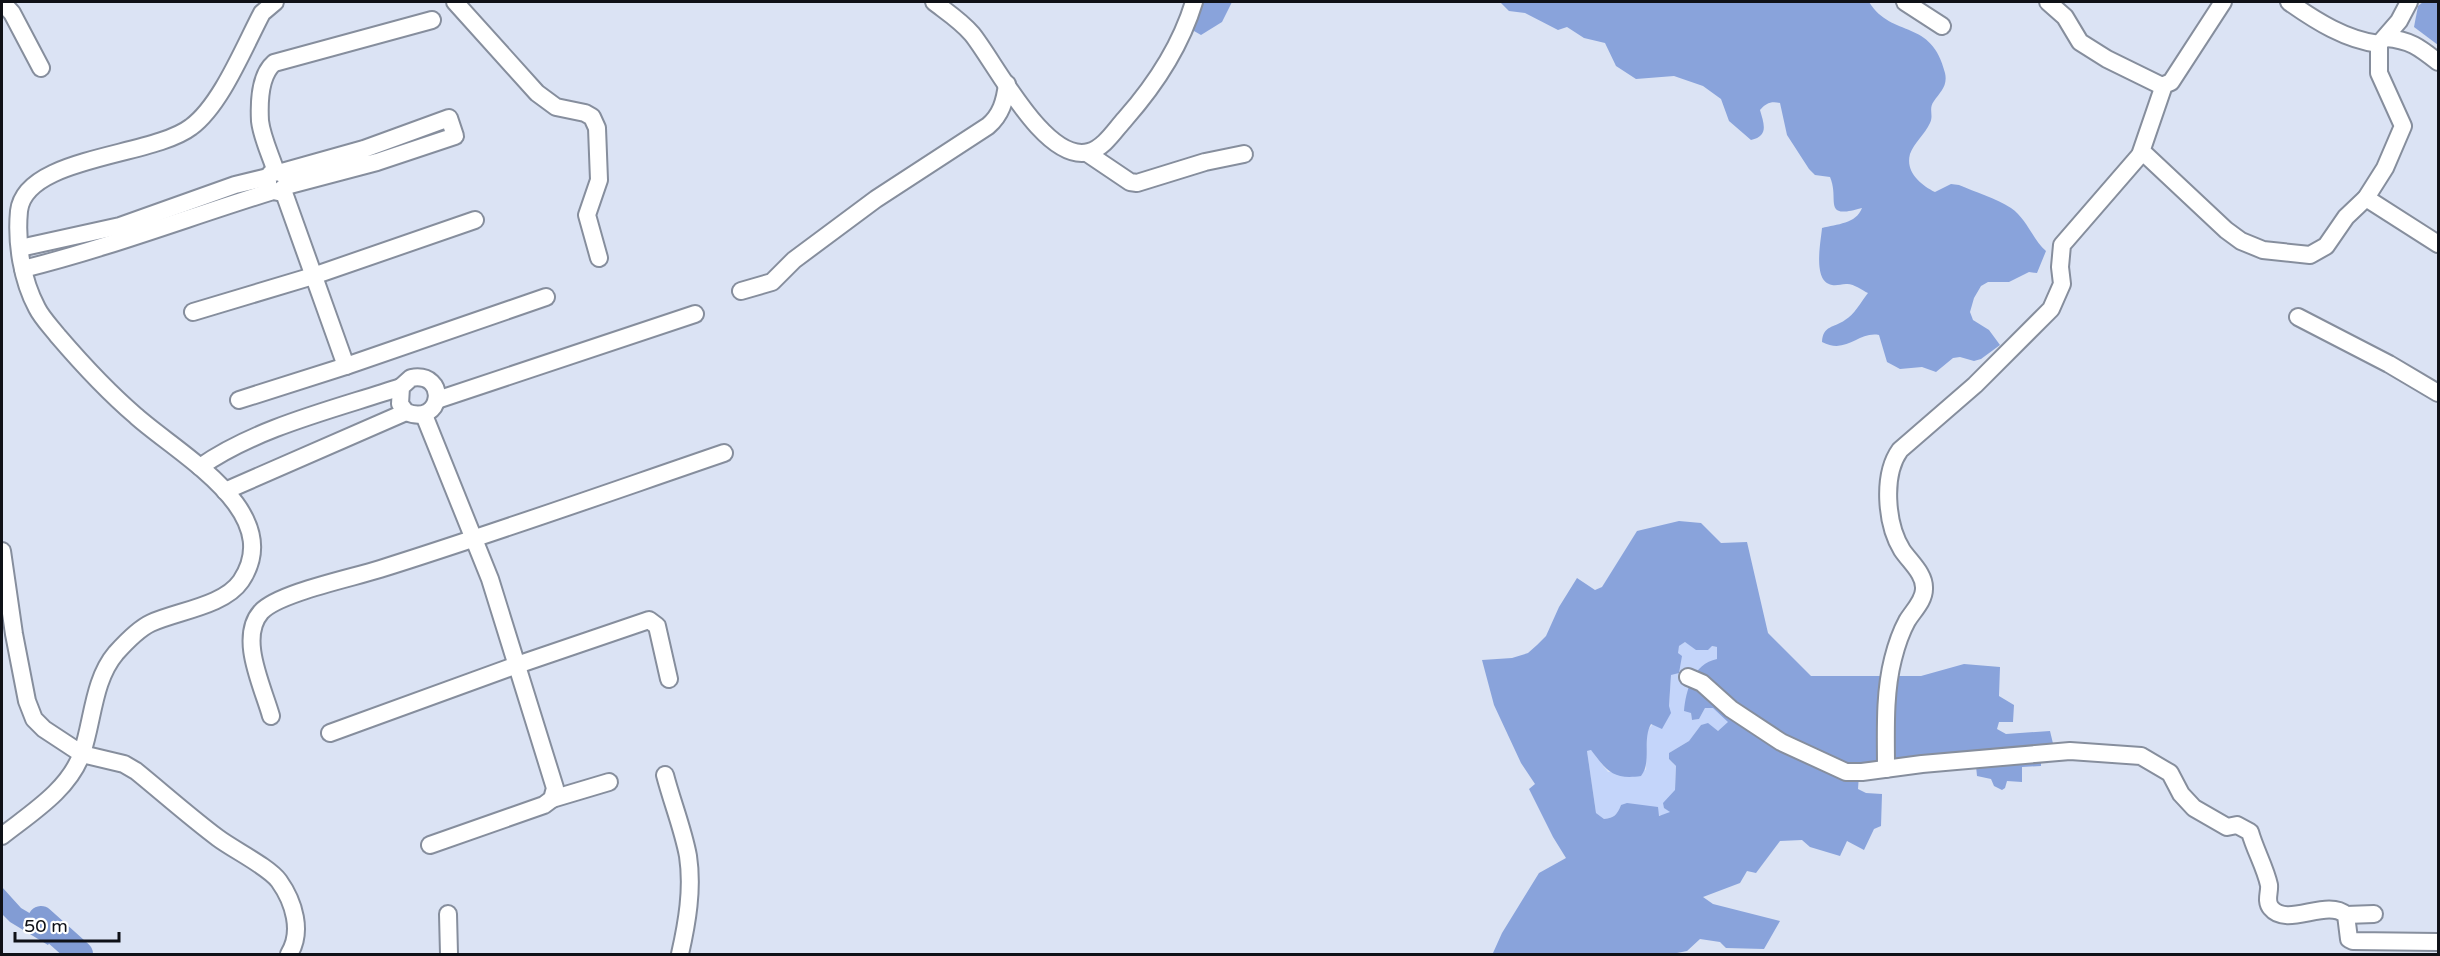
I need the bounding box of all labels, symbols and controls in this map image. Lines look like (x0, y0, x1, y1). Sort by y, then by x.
scale bar (15, 905, 118, 943)
text: 50 m (24, 915, 68, 937)

